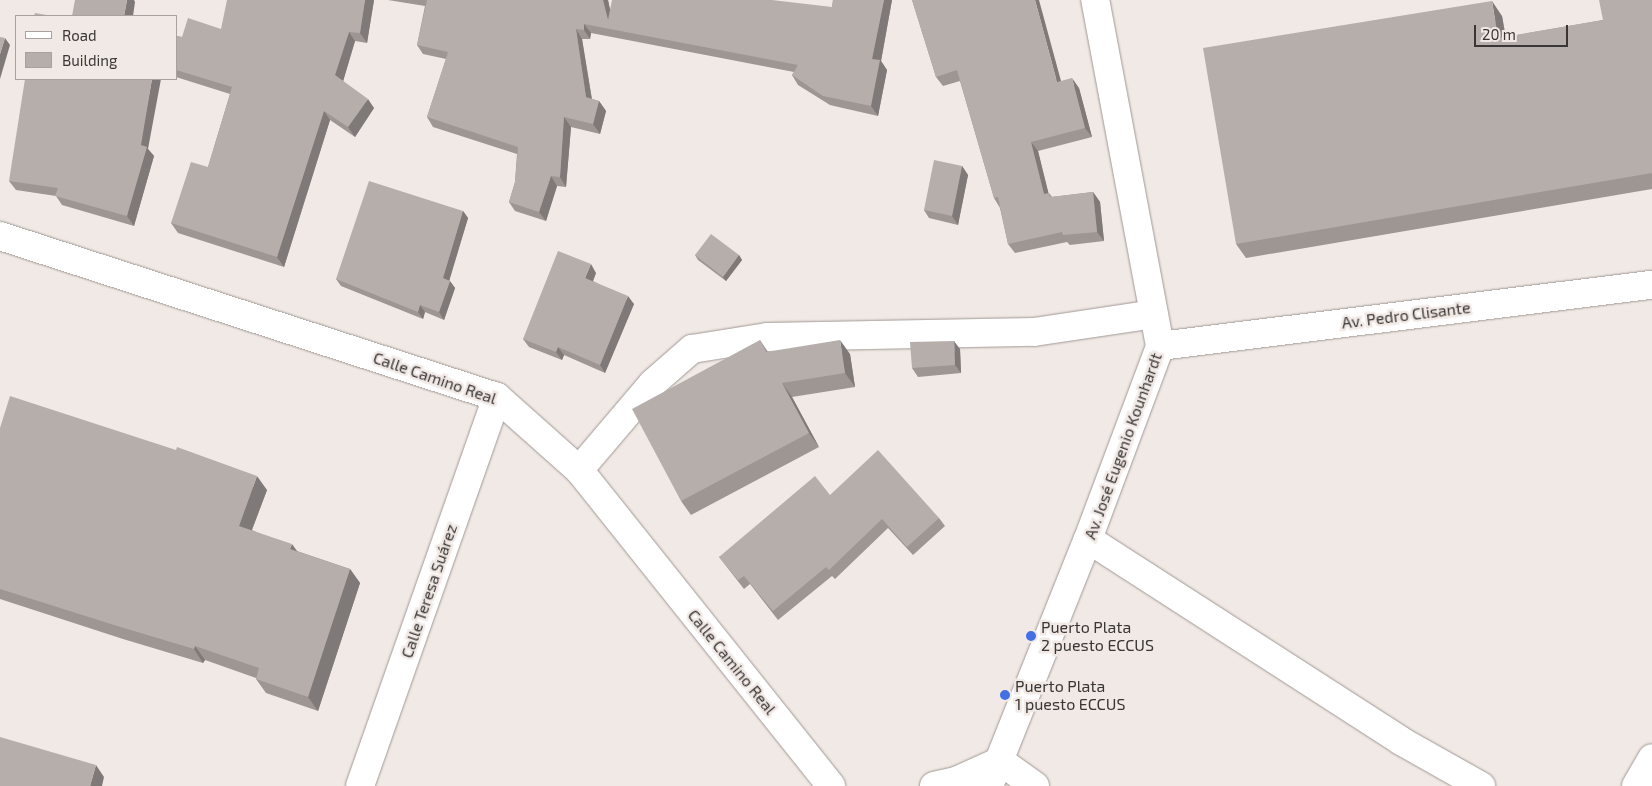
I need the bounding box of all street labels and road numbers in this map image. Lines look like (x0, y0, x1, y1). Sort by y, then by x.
street label: Av. Pedro Clisante (1341, 298, 1471, 332)
street label: Calle Camino Real (371, 348, 499, 408)
street label: Av. José Eugenio Kounhardt (1080, 350, 1166, 542)
street label: Calle Teresa Suárez (397, 521, 461, 661)
street label: Calle Camino Real (684, 606, 780, 718)

